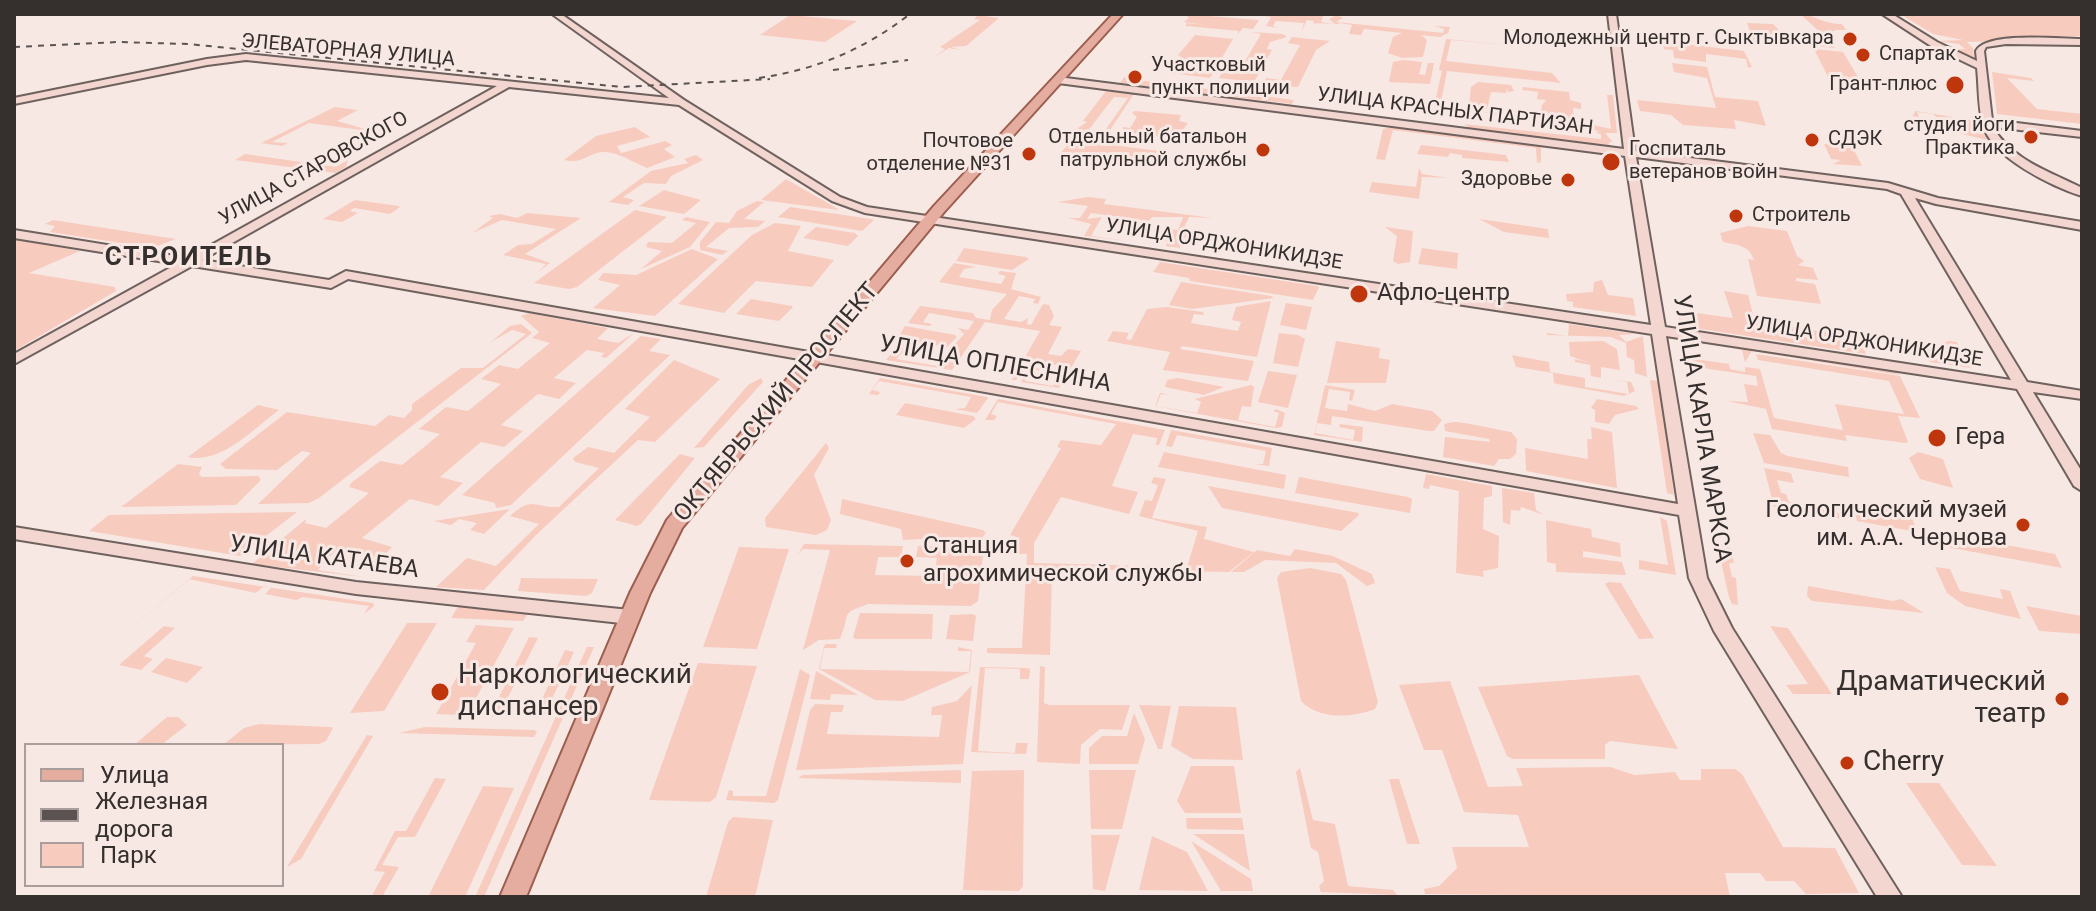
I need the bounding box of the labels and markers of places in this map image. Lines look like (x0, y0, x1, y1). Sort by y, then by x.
place label: Молодежный центр г. Сыктывкара (1503, 27, 1834, 51)
marker: Молодежный центр г. Сыктывкара (1841, 30, 1859, 48)
place label: Спартак (1879, 43, 1956, 67)
marker: Спартак (1854, 46, 1872, 64)
place label: Участковый пункт полиции (1151, 54, 1290, 101)
marker: Участковый пункт полиции (1126, 68, 1144, 86)
place label: Грант-плюс (1829, 73, 1937, 97)
marker: Грант-плюс (1944, 74, 1966, 96)
place label: студия йоги Практика (1903, 114, 2015, 161)
place label: Отдельный батальон патрульной службы (1048, 126, 1247, 173)
place label: СДЭК (1828, 128, 1882, 152)
marker: студия йоги Практика (2022, 128, 2040, 146)
place label: Почтовое отделение №31 (866, 130, 1013, 177)
marker: СДЭК (1803, 131, 1821, 149)
place label: Госпиталь ветеранов войн (1629, 138, 1778, 185)
marker: Отдельный батальон патрульной службы (1254, 141, 1272, 159)
marker: Почтовое отделение №31 (1020, 145, 1038, 163)
marker: Госпиталь ветеранов войн (1600, 151, 1622, 173)
place label: Здоровье (1461, 168, 1552, 192)
marker: Здоровье (1559, 171, 1577, 189)
place label: Строитель (1752, 204, 1851, 228)
marker: Строитель (1727, 207, 1745, 225)
place label: Афло-центр (1377, 280, 1510, 308)
marker: Афло-центр (1348, 283, 1370, 305)
place label: Гера (1955, 424, 2005, 452)
marker: Гера (1926, 427, 1948, 449)
place label: Геологический музей им. А.А. Чернова (1765, 497, 2007, 553)
marker: Геологический музей им. А.А. Чернова (2014, 516, 2032, 534)
place label: Станция агрохимической службы (923, 533, 1203, 589)
marker: Станция агрохимической службы (898, 552, 916, 570)
place label: Наркологический диспансер (458, 659, 692, 725)
place label: Драматический театр (1836, 666, 2046, 732)
marker: Наркологический диспансер (429, 681, 451, 703)
marker: Драматический театр (2053, 690, 2071, 708)
place label: Cherry (1863, 746, 1944, 780)
marker: Cherry (1838, 754, 1856, 772)

